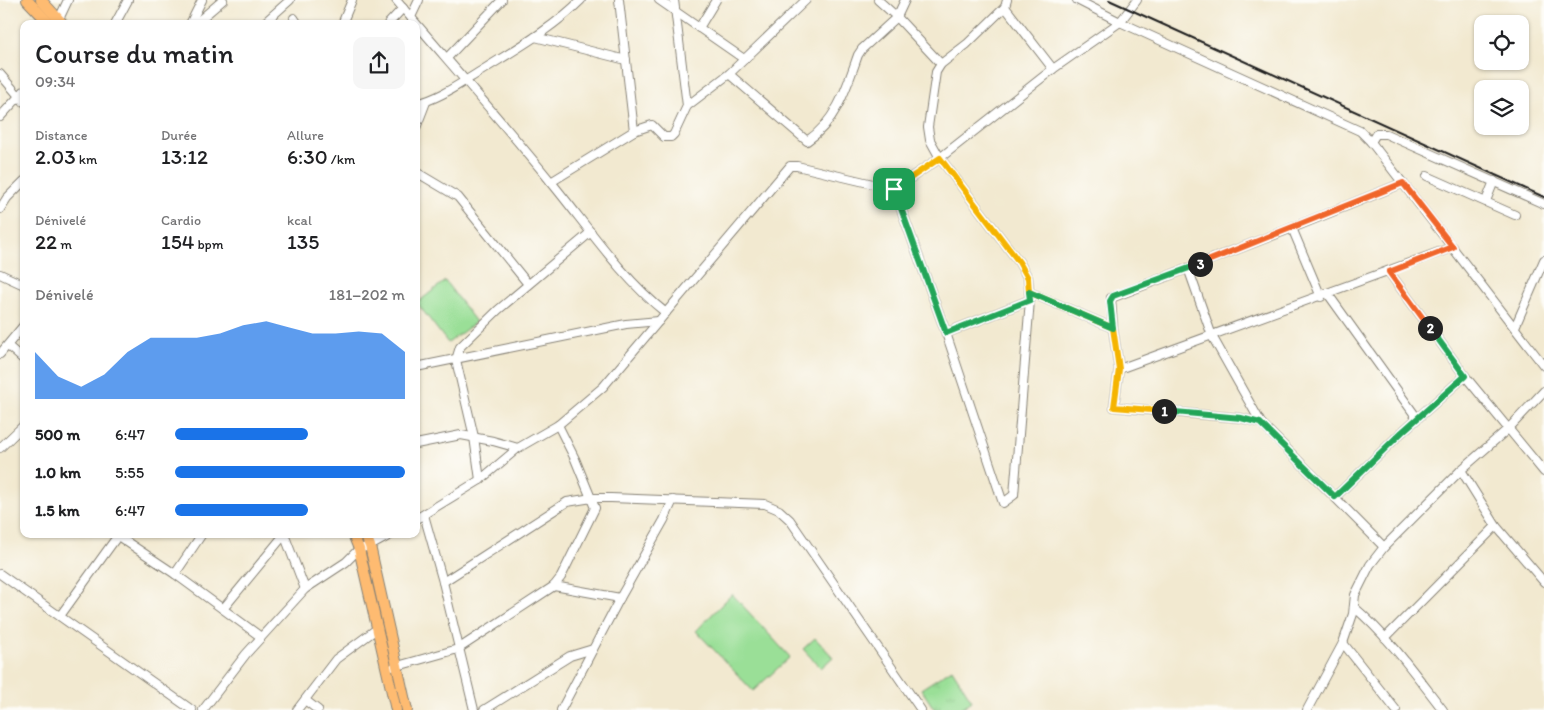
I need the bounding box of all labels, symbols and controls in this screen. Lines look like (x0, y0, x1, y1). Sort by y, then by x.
map controls (1474, 15, 1529, 135)
button: locate (1474, 15, 1529, 70)
text: Course du matin (35, 36, 234, 70)
button: share (353, 37, 405, 89)
text: 09:34 (35, 72, 75, 91)
button: layers (1474, 80, 1529, 135)
text: Distance (35, 127, 87, 144)
text: Durée (161, 127, 197, 144)
text: Allure (287, 127, 324, 144)
text: 2.03 (35, 144, 76, 169)
text: 13:12 (161, 144, 208, 169)
text: 6:30 (287, 144, 328, 169)
text: km (76, 151, 97, 168)
text: /km (328, 151, 355, 168)
pin (873, 168, 915, 210)
icon: arrive (880, 175, 908, 203)
text: Dénivelé (35, 212, 86, 229)
text: Cardio (161, 212, 201, 229)
text: kcal (287, 212, 312, 229)
text: 22 (35, 229, 57, 254)
text: 154 (161, 229, 194, 254)
text: 135 (287, 229, 319, 254)
text: m (57, 236, 72, 253)
text: bpm (194, 236, 224, 253)
pin: 3 (1188, 252, 1212, 276)
text: 3 (1197, 256, 1204, 273)
text: Dénivelé (35, 285, 94, 304)
text: 181–202 m (329, 285, 405, 304)
pin: 2 (1418, 316, 1442, 340)
text: 2 (1427, 320, 1434, 337)
pin: 1 (1152, 398, 1176, 424)
text: 1 (1161, 403, 1168, 420)
text: 500 m (35, 425, 80, 444)
text: 6:47 (115, 425, 145, 444)
text: 1.0 km (35, 463, 81, 482)
text: 5:55 (115, 463, 144, 482)
text: 1.5 km (35, 501, 80, 520)
text: 6:47 (115, 501, 145, 520)

